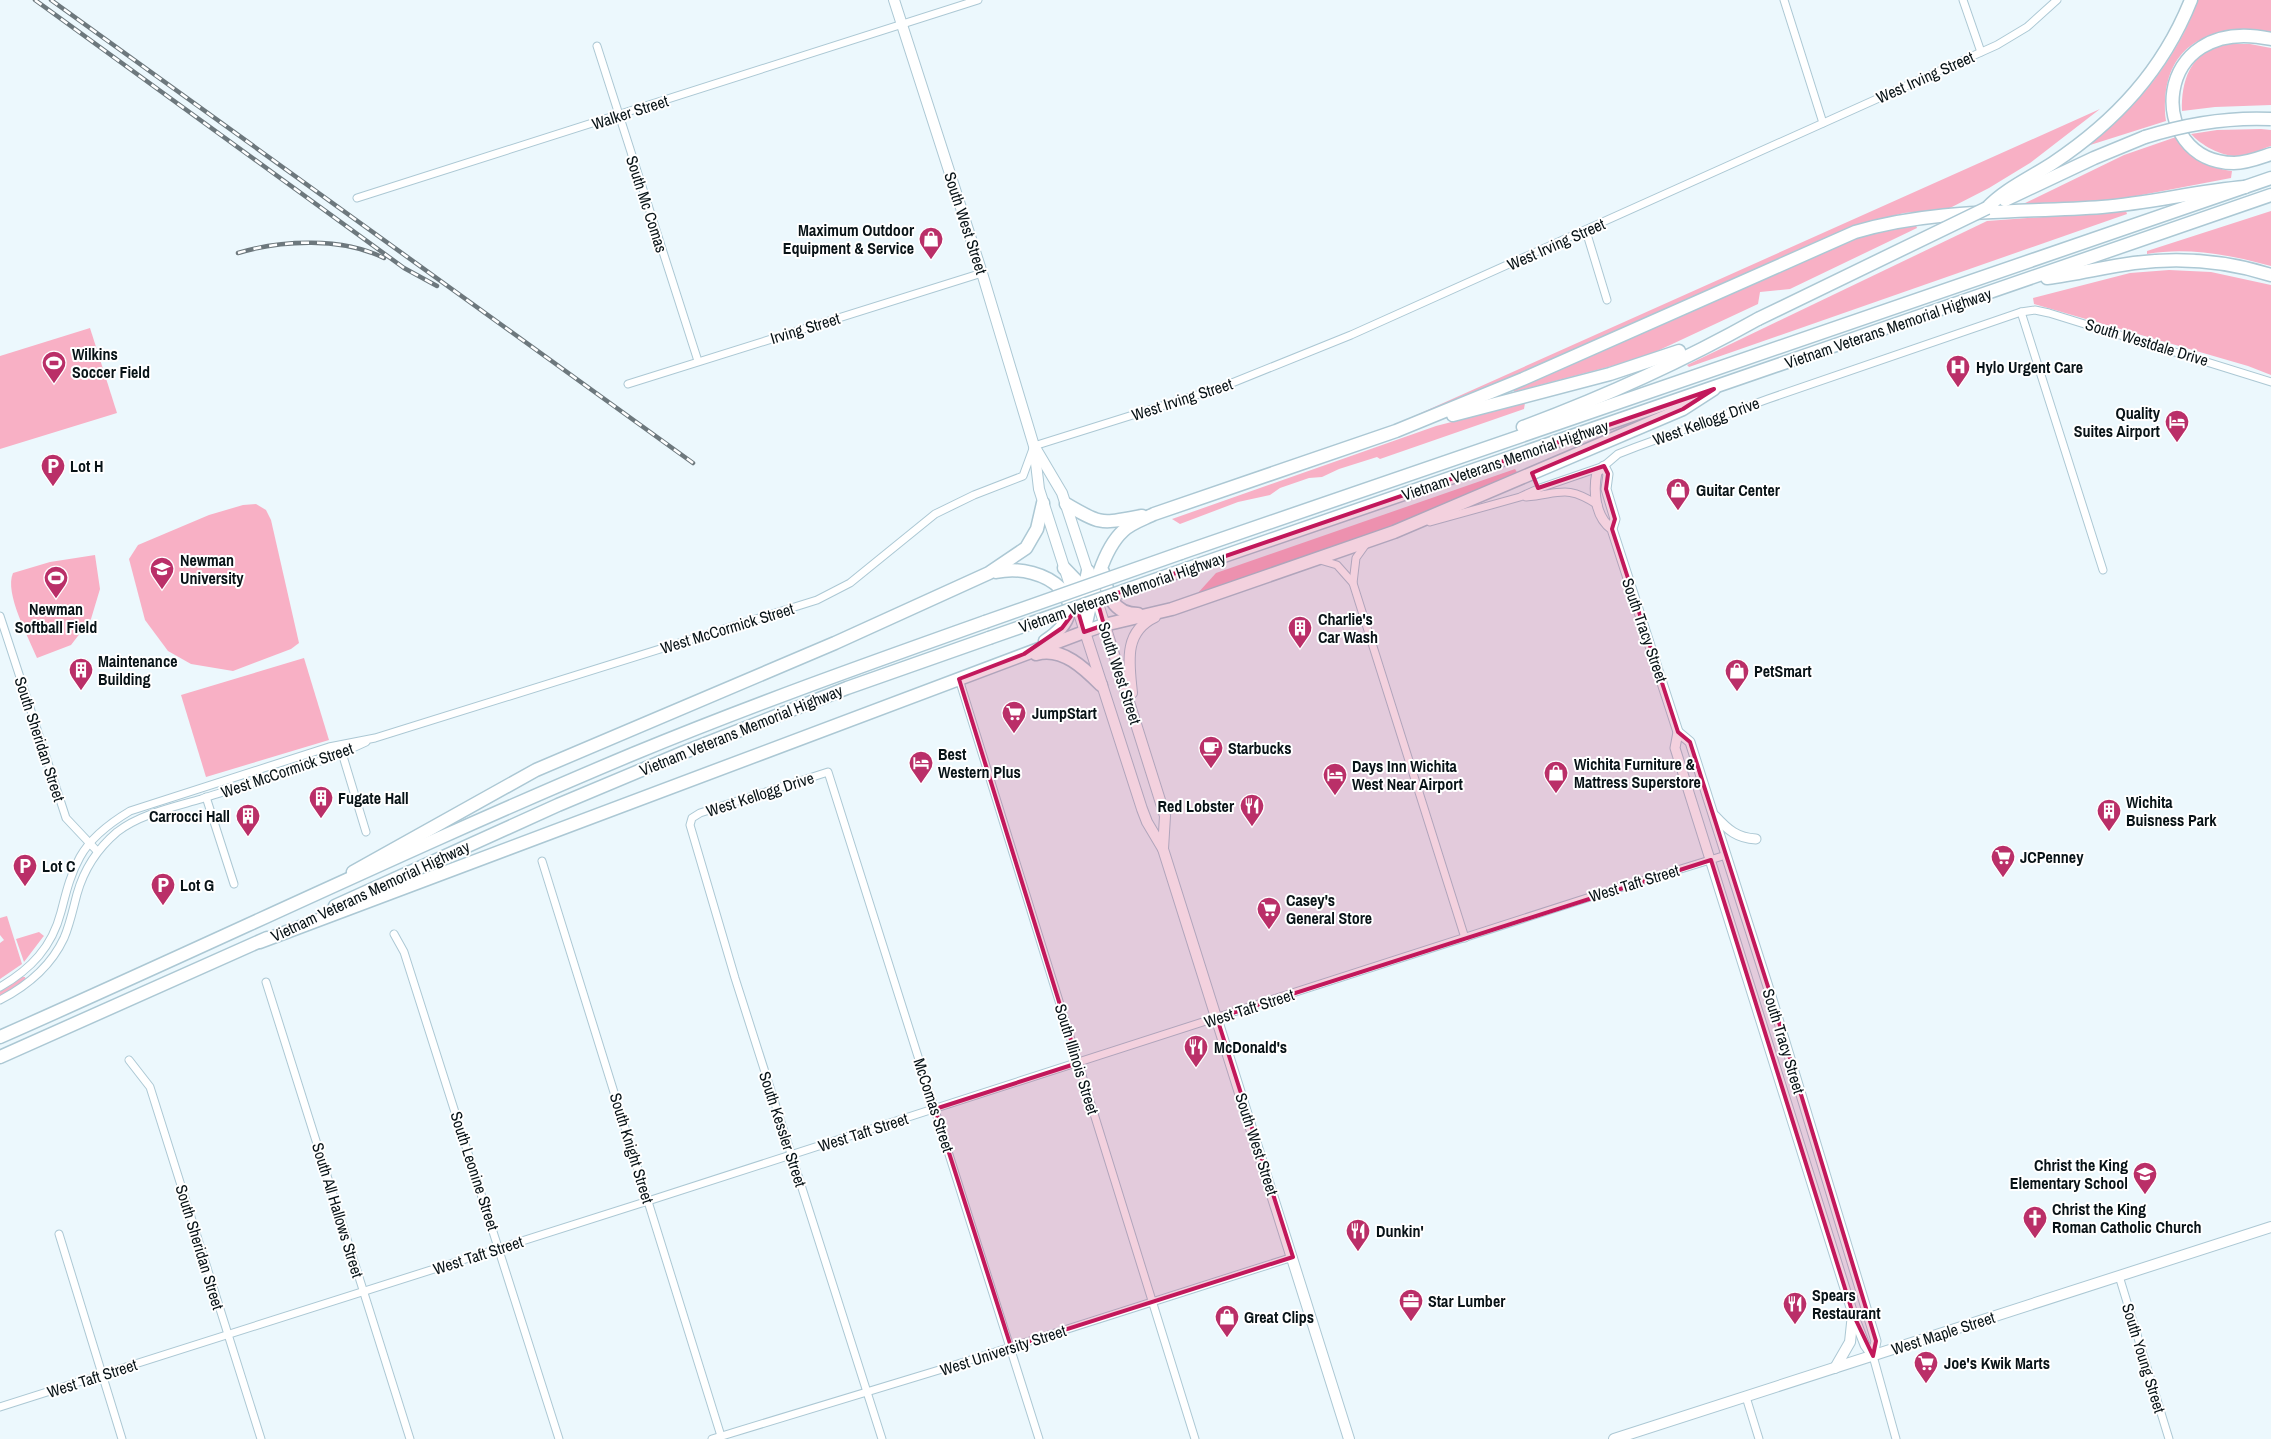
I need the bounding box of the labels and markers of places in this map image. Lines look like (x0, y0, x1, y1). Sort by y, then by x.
place label: Maximum Outdoor Equipment & Service (783, 219, 915, 259)
shop icon: Maximum Outdoor Equipment & Service (918, 226, 944, 260)
place label: Wilkins Soccer Field (72, 343, 150, 383)
sports icon: Wilkins Soccer Field (41, 350, 67, 384)
hospital icon: Hylo Urgent Care (1945, 354, 1971, 388)
place label: Hylo Urgent Care (1976, 356, 2083, 378)
place label: Quality Suites Airport (2074, 402, 2161, 442)
hotel icon: Quality Suites Airport (2164, 409, 2190, 443)
parking icon: Lot H (40, 453, 66, 487)
place label: Lot H (70, 455, 104, 477)
shop icon: Guitar Center (1665, 477, 1691, 511)
place label: Guitar Center (1696, 479, 1781, 501)
place label: Newman University (180, 549, 244, 589)
school or university icon: Newman University (149, 556, 175, 590)
sports icon: Newman Softball Field (43, 565, 69, 599)
place label: Newman Softball Field (15, 598, 97, 638)
place label: Charlie's Car Wash (1318, 608, 1378, 648)
building icon: Charlie's Car Wash (1287, 615, 1313, 649)
place label: Maintenance Building (98, 650, 177, 690)
building icon: Maintenance Building (68, 657, 94, 691)
shop icon: PetSmart (1724, 658, 1750, 692)
place label: PetSmart (1754, 660, 1812, 682)
supermarket icon: JumpStart (1001, 700, 1027, 734)
place label: JumpStart (1032, 702, 1098, 724)
cafe icon: Starbucks (1198, 735, 1224, 769)
place label: Starbucks (1228, 737, 1291, 759)
place label: Best Western Plus (938, 743, 1021, 783)
hotel icon: Best Western Plus (908, 750, 934, 784)
place label: Wichita Furniture & Mattress Superstore (1574, 753, 1701, 793)
place label: Days Inn Wichita West Near Airport (1352, 755, 1463, 795)
shop icon: Wichita Furniture & Mattress Superstore (1543, 760, 1569, 794)
hotel icon: Days Inn Wichita West Near Airport (1322, 762, 1348, 796)
building icon: Fugate Hall (308, 785, 334, 819)
place label: Fugate Hall (338, 787, 409, 809)
place label: Wichita Buisness Park (2126, 791, 2217, 831)
restaurant icon: Red Lobster (1239, 793, 1265, 827)
place label: Red Lobster (1157, 795, 1235, 817)
building icon: Wichita Buisness Park (2096, 798, 2122, 832)
building icon: Carrocci Hall (235, 803, 261, 837)
place label: Carrocci Hall (149, 805, 230, 827)
supermarket icon: JCPenney (1990, 844, 2016, 878)
place label: JCPenney (2020, 846, 2084, 868)
parking icon: Lot C (12, 853, 38, 887)
place label: Lot C (42, 855, 76, 877)
parking icon: Lot G (150, 872, 176, 906)
place label: Lot G (180, 874, 214, 896)
place label: Casey's General Store (1286, 889, 1372, 929)
supermarket icon: Casey's General Store (1256, 896, 1282, 930)
restaurant icon: McDonald's (1183, 1034, 1209, 1068)
place label: McDonald's (1214, 1036, 1287, 1058)
place label: Christ the King Elementary School (2010, 1154, 2128, 1194)
school or university icon: Christ the King Elementary School (2132, 1161, 2158, 1195)
place label: Christ the King Roman Catholic Church (2052, 1198, 2201, 1238)
church icon: Christ the King Roman Catholic Church (2022, 1205, 2048, 1239)
restaurant icon: Dunkin' (1345, 1218, 1371, 1252)
place label: Dunkin' (1376, 1220, 1424, 1242)
place label: Spears Restaurant (1812, 1284, 1881, 1324)
office icon: Star Lumber (1398, 1288, 1424, 1322)
place label: Star Lumber (1428, 1290, 1506, 1312)
restaurant icon: Spears Restaurant (1782, 1291, 1808, 1325)
shop icon: Great Clips (1214, 1304, 1240, 1338)
place label: Great Clips (1244, 1306, 1314, 1328)
supermarket icon: Joe's Kwik Marts (1913, 1350, 1939, 1384)
place label: Joe's Kwik Marts (1944, 1352, 2050, 1374)

